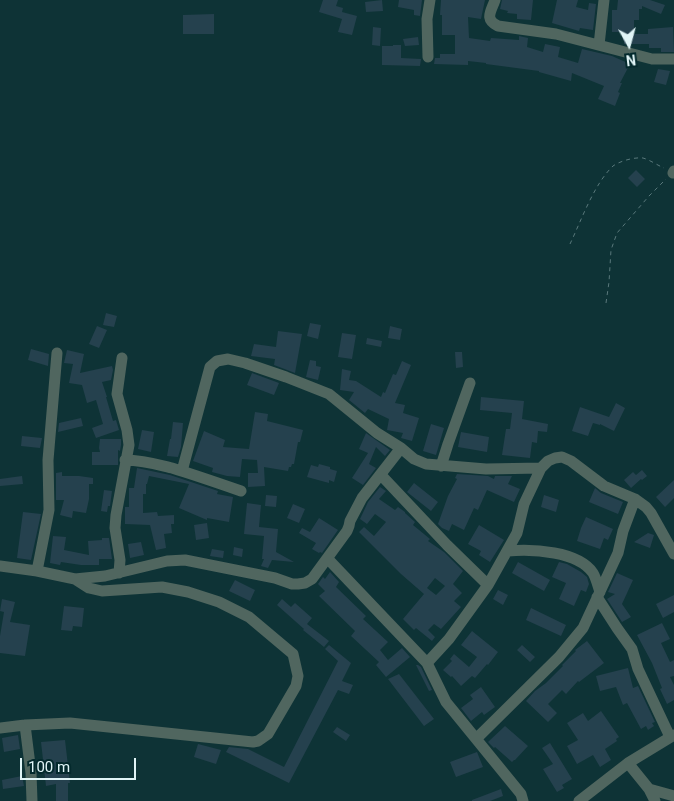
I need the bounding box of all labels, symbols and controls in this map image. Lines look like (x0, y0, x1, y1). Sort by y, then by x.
north arrow (604, 20, 654, 70)
text: N (625, 51, 637, 68)
scale bar (22, 748, 139, 780)
text: 100 m (28, 758, 70, 776)

